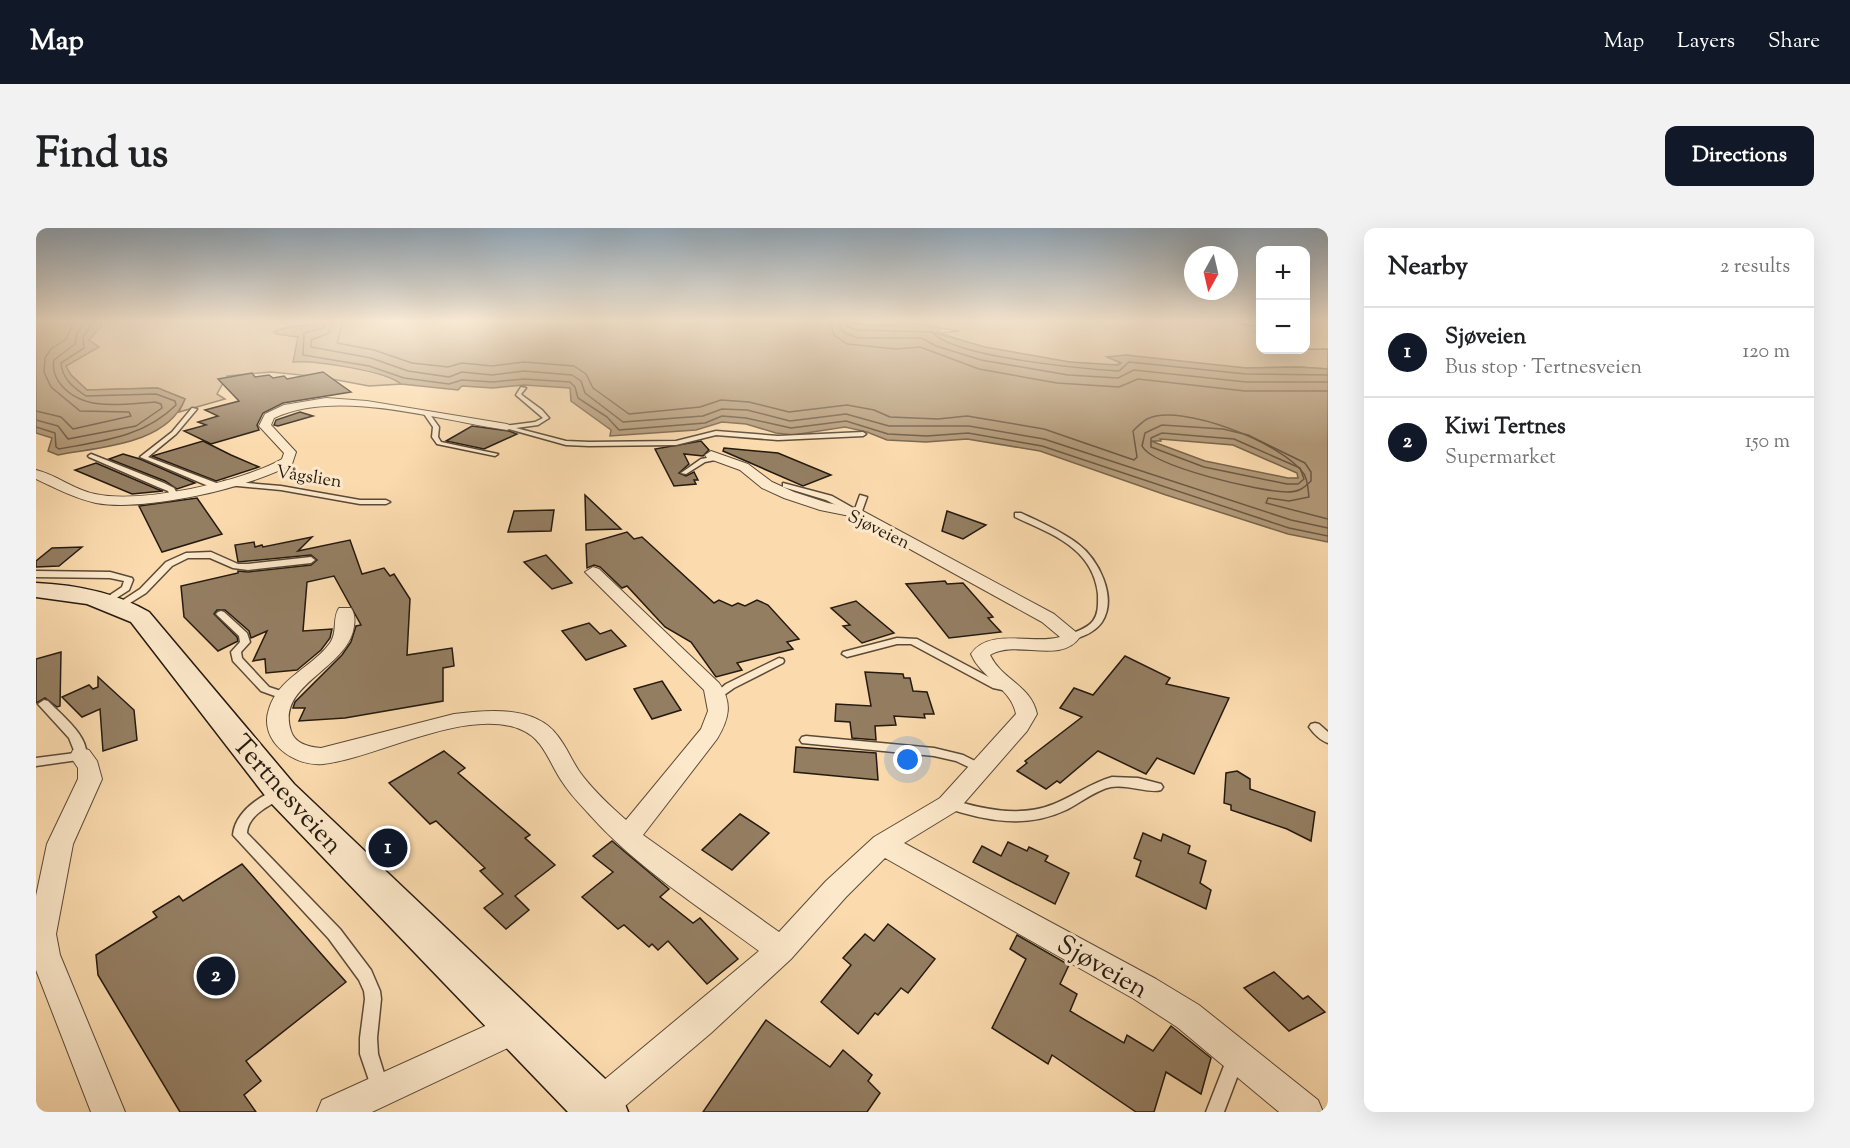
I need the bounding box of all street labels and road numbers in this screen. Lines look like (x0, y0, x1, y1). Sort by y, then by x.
street label: Vågslien (274, 460, 344, 496)
street label: Sjøveien (843, 505, 914, 557)
street label: Tertnesveien (222, 727, 351, 864)
street label: Sjøveien (1049, 926, 1155, 1010)

